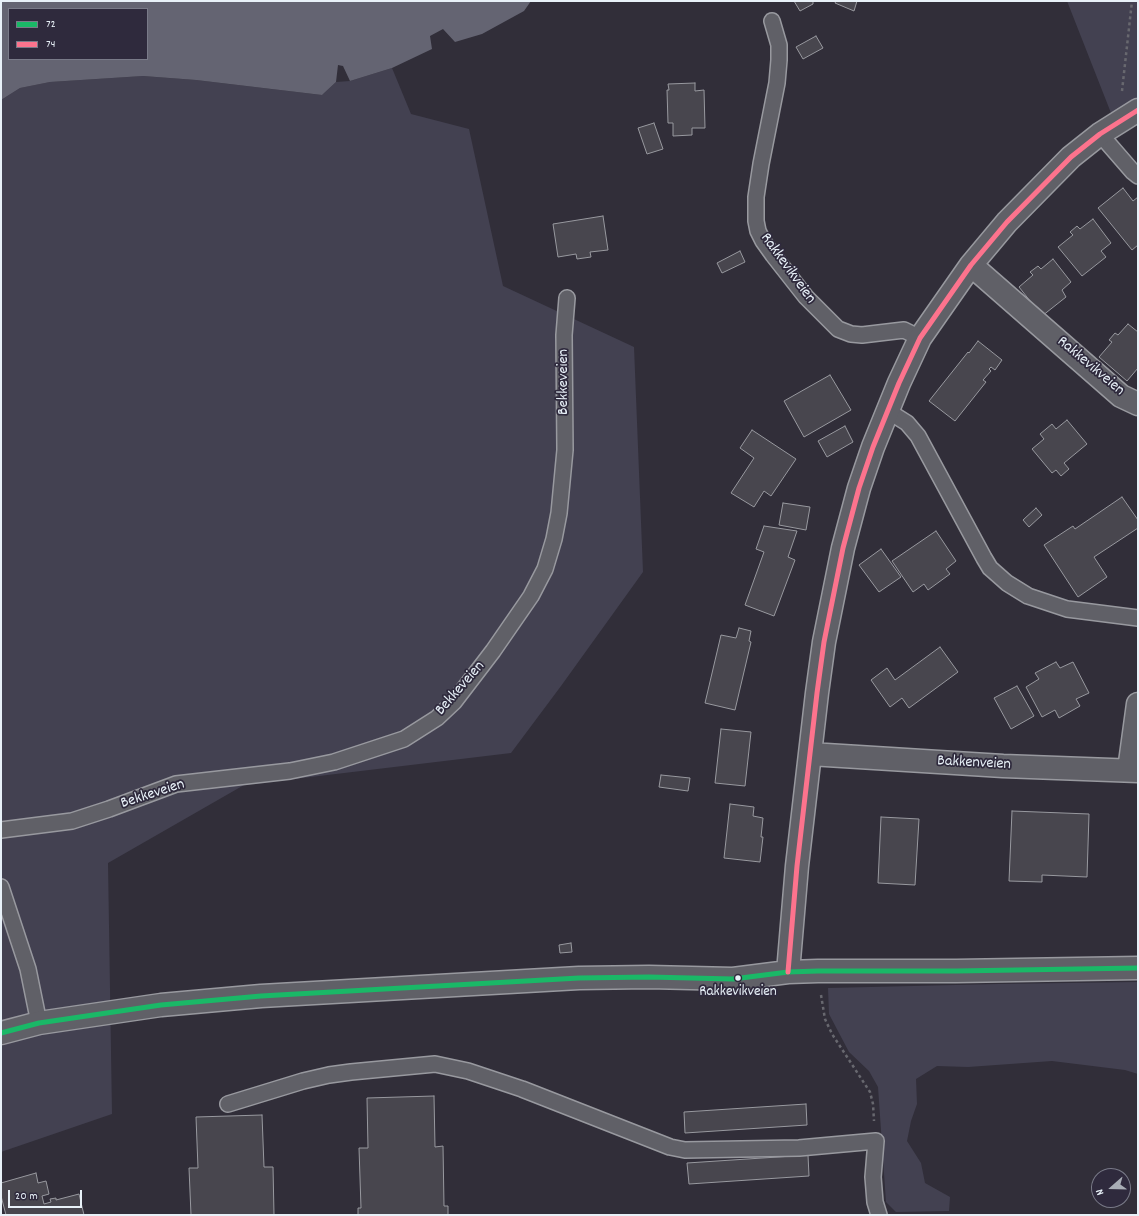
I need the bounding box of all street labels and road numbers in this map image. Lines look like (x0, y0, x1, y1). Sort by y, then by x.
street label: Rakkevikveien (755, 230, 819, 308)
street label: Rakkevikveien (1052, 333, 1128, 401)
street label: Bekkeveien (555, 349, 575, 415)
street label: Bekkeveien (432, 658, 490, 720)
street label: Bakkenveien (937, 752, 1011, 776)
street label: Bekkeveien (119, 776, 187, 814)

